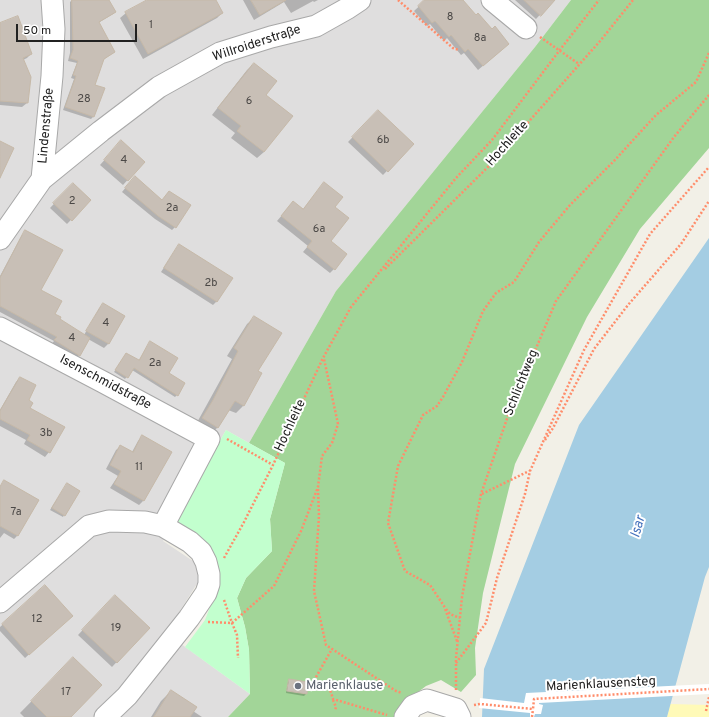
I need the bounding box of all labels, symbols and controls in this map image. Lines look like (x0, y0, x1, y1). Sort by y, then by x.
house number: 8 (447, 11, 453, 25)
scale bar (18, 16, 139, 42)
house number: 1 (149, 19, 153, 33)
street label: Willroiderstraße (211, 22, 303, 66)
text: 50 m (23, 23, 51, 39)
house number: 8a (474, 32, 486, 46)
street label: Lindenstraße (36, 87, 58, 165)
house number: 28 (77, 93, 91, 107)
house number: 6 (246, 95, 252, 109)
street label: Hochleite (484, 118, 532, 170)
house number: 6b (377, 134, 389, 148)
house number: 4 (121, 154, 127, 168)
house number: 2 (69, 195, 75, 209)
house number: 2a (166, 202, 178, 216)
house number: 6a (313, 223, 325, 237)
house number: 2b (205, 277, 217, 291)
house number: 4 (103, 317, 109, 331)
house number: 4 (69, 332, 75, 346)
street label: Schlichtweg (502, 348, 542, 418)
street label: Isenschmidstraße (56, 352, 154, 414)
house number: 2a (149, 357, 161, 371)
street label: Hochleite (272, 397, 310, 455)
house number: 3b (40, 427, 52, 441)
house number: 11 (135, 461, 143, 475)
house number: 7a (10, 506, 22, 520)
water label: Isar (628, 514, 650, 540)
house number: 12 (32, 613, 42, 627)
house number: 19 (111, 622, 121, 636)
street label: Marienklausensteg (546, 674, 656, 696)
place label: Marienklause (306, 678, 383, 694)
marker: Marienklause (293, 681, 303, 691)
house number: 17 (61, 686, 71, 700)

